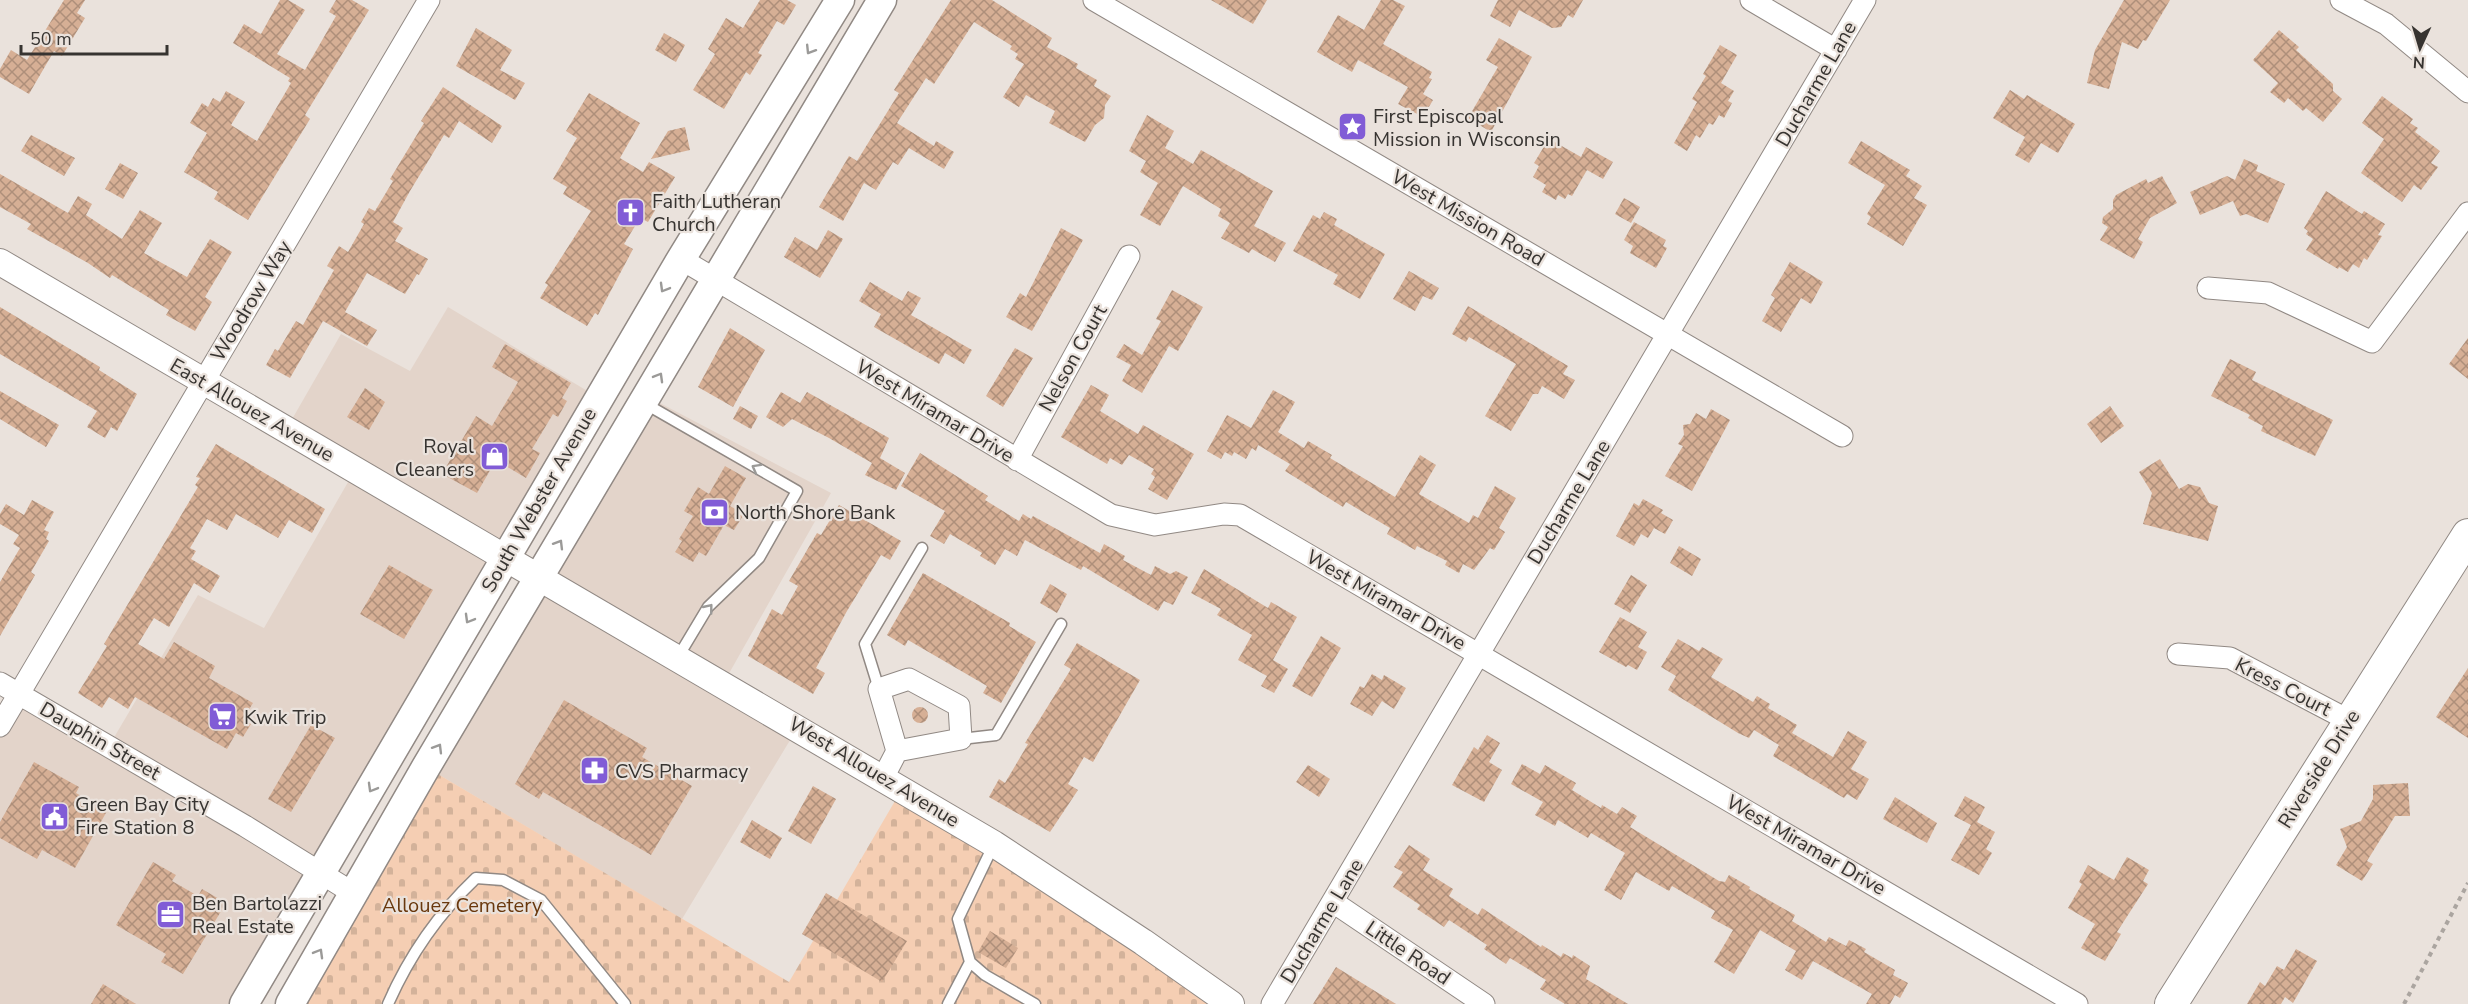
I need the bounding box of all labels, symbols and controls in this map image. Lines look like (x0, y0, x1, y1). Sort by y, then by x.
street label: Ducharme Lane (1769, 16, 1863, 152)
scale bar (21, 18, 166, 56)
north arrow (2390, 18, 2450, 78)
text: 50 m (30, 27, 72, 51)
one-way arrow (805, 44, 817, 54)
text: N (2412, 51, 2426, 73)
place label: First Episcopal Mission in Wisconsin (1373, 103, 1561, 153)
place icon: First Episcopal Mission in Wisconsin (1336, 111, 1368, 143)
street label: West Mission Road (1386, 163, 1550, 273)
place label: Faith Lutheran Church (652, 188, 781, 238)
church icon: Faith Lutheran Church (615, 196, 647, 228)
street label: Woodrow Way (204, 235, 298, 366)
one-way arrow (660, 282, 671, 292)
street label: Nelson Court (1033, 299, 1114, 416)
street label: East Allouez Avenue (165, 352, 339, 468)
street label: West Miramar Drive (851, 353, 1019, 469)
one-way arrow (652, 373, 663, 383)
street label: South Webster Avenue (475, 403, 603, 597)
place label: Royal Cleaners (395, 433, 474, 483)
street label: Ducharme Lane (1521, 435, 1617, 569)
shop icon: Royal Cleaners (479, 441, 511, 473)
one-way arrow (752, 464, 762, 475)
bank icon: North Shore Bank (698, 496, 730, 528)
place label: North Shore Bank (735, 499, 896, 526)
one-way arrow (552, 540, 564, 551)
street label: West Miramar Drive (1301, 543, 1471, 657)
one-way arrow (701, 604, 712, 615)
one-way arrow (465, 613, 477, 623)
street label: Kress Court (2230, 651, 2337, 723)
street label: Dauphin Street (35, 695, 166, 787)
supermarket icon: Kwik Trip (207, 701, 239, 733)
place label: Kwik Trip (244, 704, 327, 731)
street label: Riverside Drive (2272, 705, 2366, 833)
street label: West Allouez Avenue (784, 710, 964, 834)
one-way arrow (430, 744, 442, 754)
pharmacy icon: CVS Pharmacy (578, 755, 610, 787)
place label: CVS Pharmacy (615, 758, 749, 785)
one-way arrow (367, 781, 379, 792)
street label: West Miramar Drive (1721, 788, 1891, 902)
place label: Green Bay City Fire Station 8 (75, 791, 210, 841)
public building icon: Green Bay City Fire Station 8 (38, 800, 70, 832)
street label: Ducharme Lane (1274, 854, 1370, 988)
place label: Ben Bartolazzi Real Estate (192, 890, 322, 940)
park label: Allouez Cemetery (382, 892, 543, 919)
office icon: Ben Bartolazzi Real Estate (155, 898, 187, 930)
street label: Little Road (1360, 915, 1456, 991)
one-way arrow (312, 949, 323, 959)

